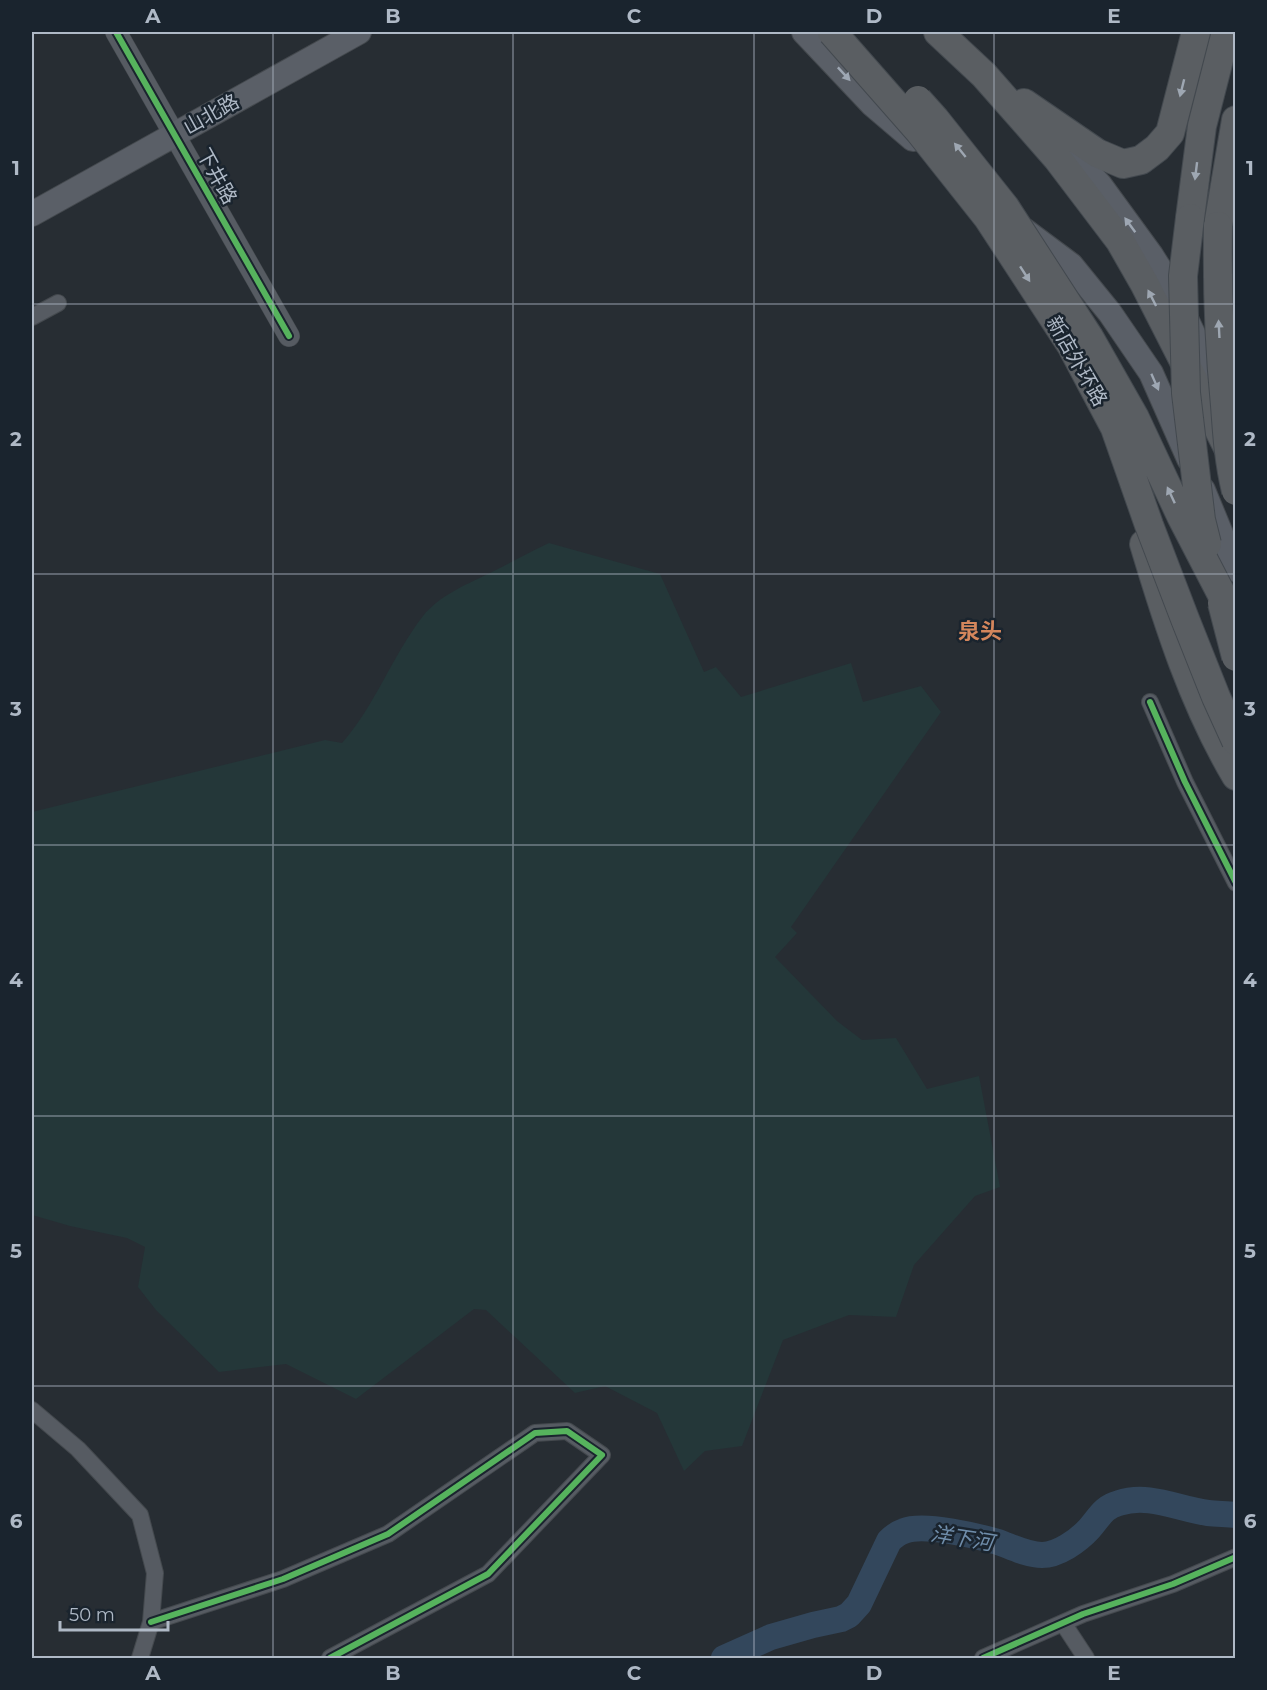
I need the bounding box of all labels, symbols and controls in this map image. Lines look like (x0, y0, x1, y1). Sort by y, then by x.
text: A (144, 4, 161, 28)
text: B (385, 4, 401, 28)
text: C (627, 4, 642, 28)
text: D (866, 4, 882, 28)
text: E (1107, 4, 1121, 28)
one-way arrow (837, 66, 850, 81)
one-way arrow (1177, 79, 1186, 97)
street label: 山北路 (179, 89, 243, 139)
one-way arrow (953, 142, 966, 158)
street label: 下井路 (192, 144, 242, 208)
text: 1 (12, 156, 20, 180)
text: 1 (1246, 156, 1254, 180)
one-way arrow (1192, 161, 1201, 180)
one-way arrow (1124, 218, 1136, 234)
one-way arrow (1019, 266, 1030, 282)
one-way arrow (1147, 290, 1157, 307)
street label: 新店外环路 (1042, 312, 1112, 410)
one-way arrow (1215, 319, 1224, 338)
one-way arrow (1150, 374, 1160, 392)
text: 2 (10, 427, 22, 451)
text: 2 (1244, 427, 1256, 451)
one-way arrow (1166, 486, 1175, 503)
district label: 泉头 (958, 618, 1002, 645)
text: 3 (9, 697, 22, 721)
text: 3 (1243, 697, 1256, 721)
text: 4 (9, 968, 23, 992)
text: 4 (1243, 968, 1257, 992)
text: 5 (10, 1239, 22, 1263)
text: 5 (1244, 1239, 1256, 1263)
text: 6 (10, 1509, 23, 1533)
text: 6 (1244, 1509, 1257, 1533)
water label: 洋下河 (929, 1521, 999, 1556)
scale bar (60, 1594, 168, 1632)
text: 50 m (69, 1604, 115, 1626)
text: A (144, 1661, 161, 1685)
text: B (385, 1661, 401, 1685)
text: C (627, 1661, 642, 1685)
text: D (866, 1661, 882, 1685)
text: E (1107, 1661, 1121, 1685)

